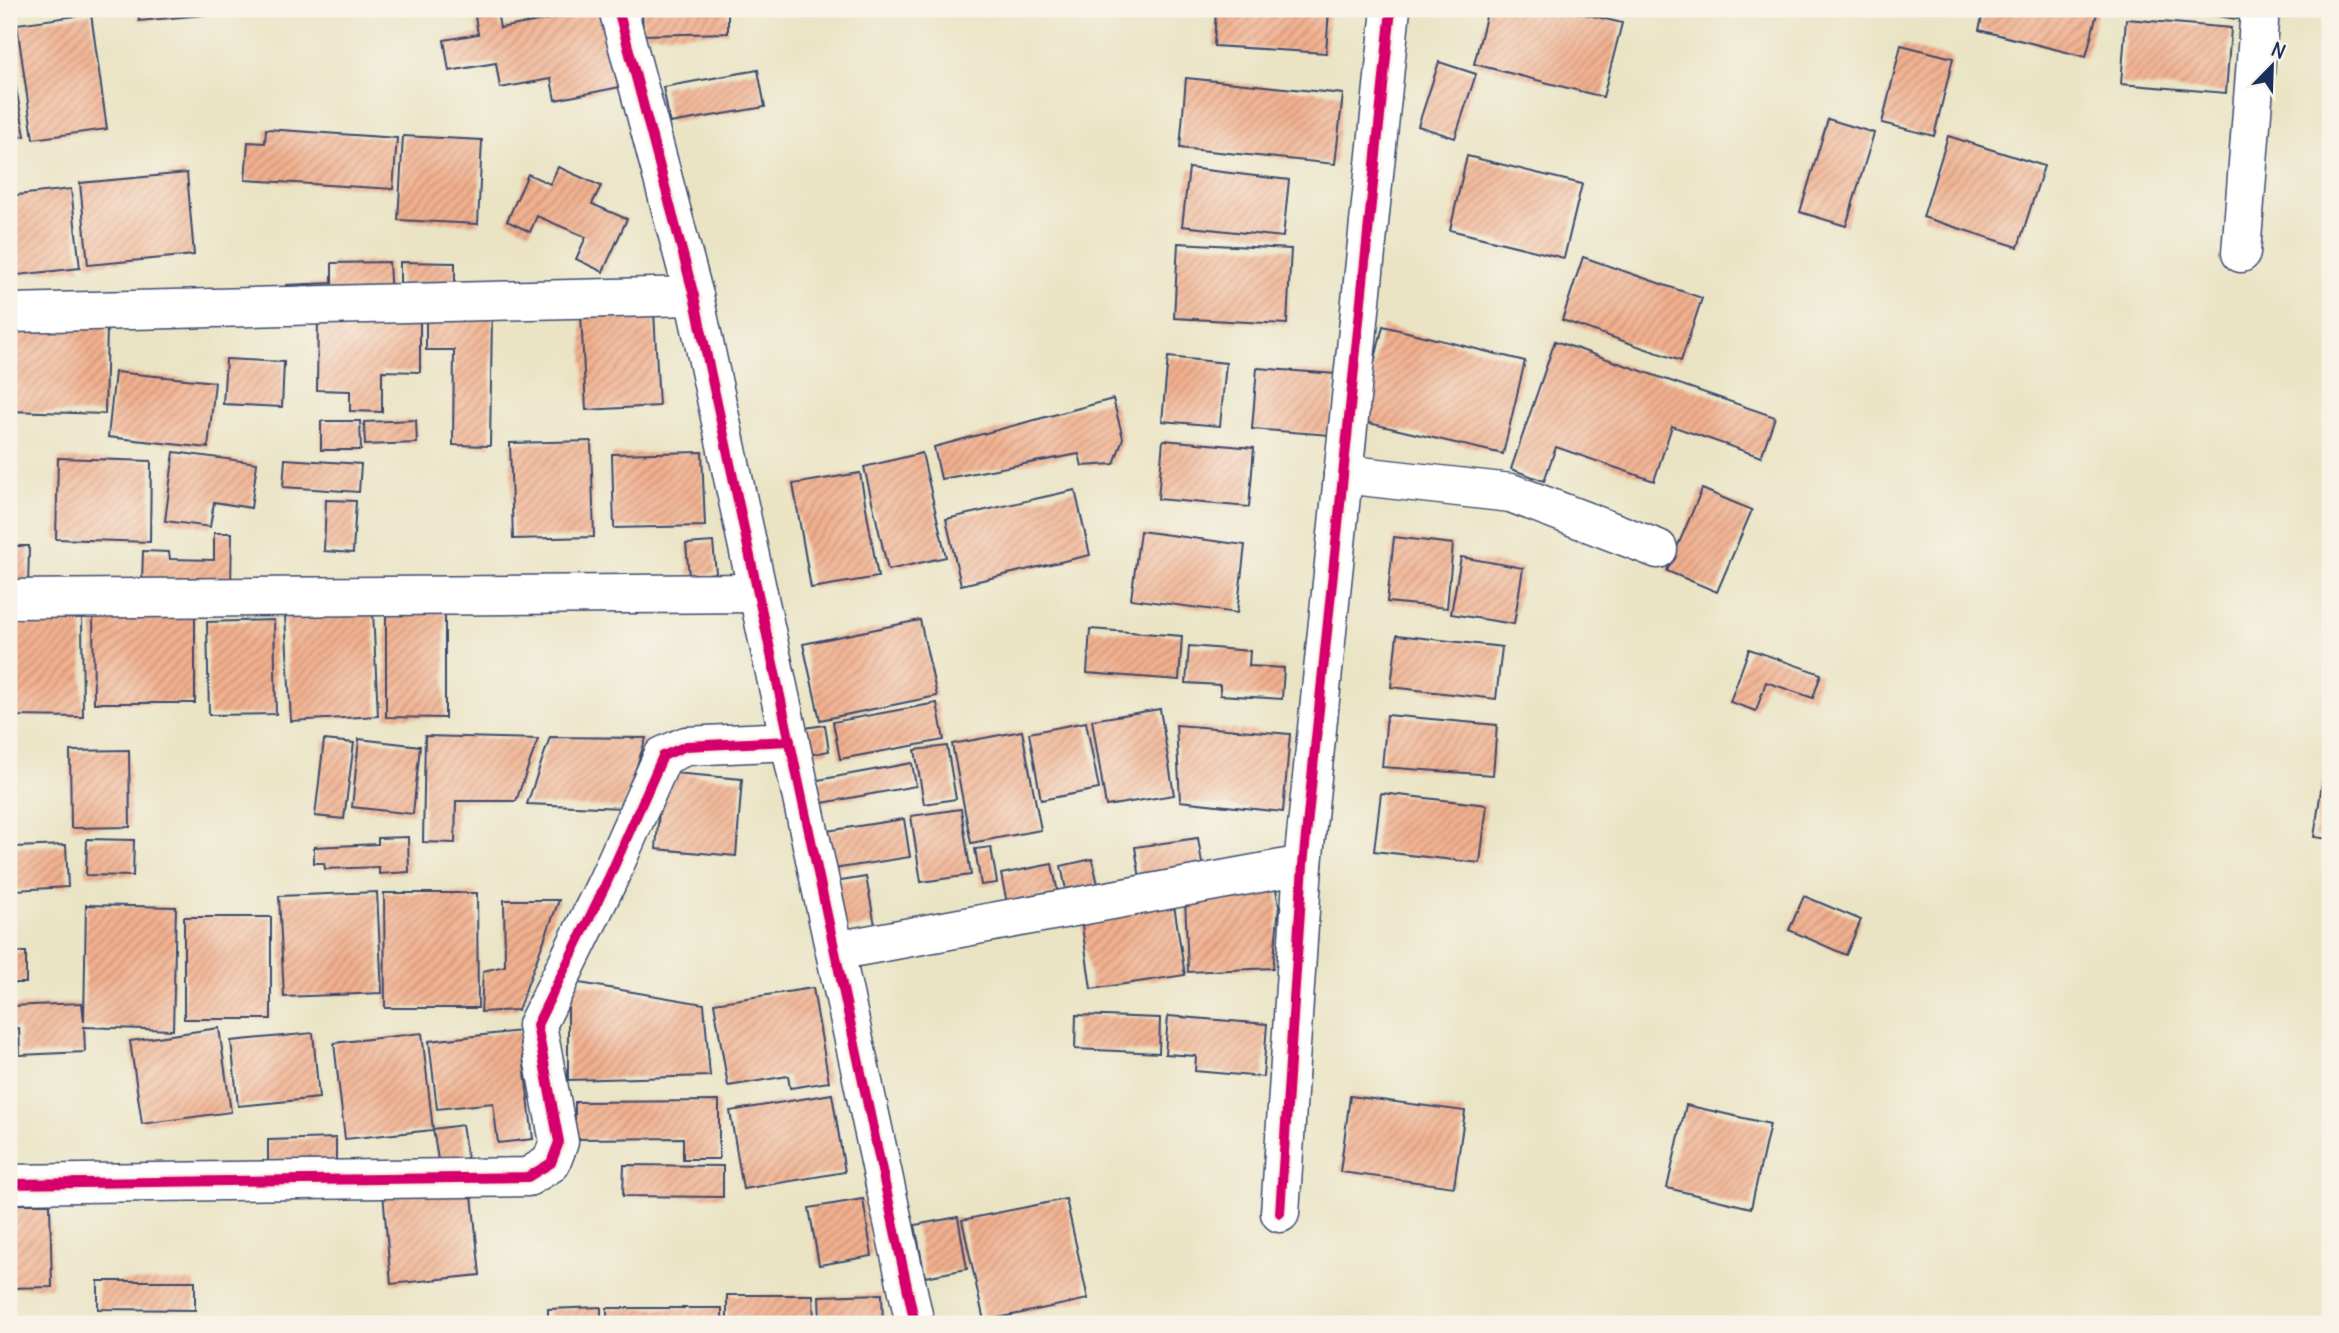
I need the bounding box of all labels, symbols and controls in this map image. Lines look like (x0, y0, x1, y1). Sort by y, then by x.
north arrow (2238, 32, 2308, 102)
text: N (2268, 37, 2289, 64)

